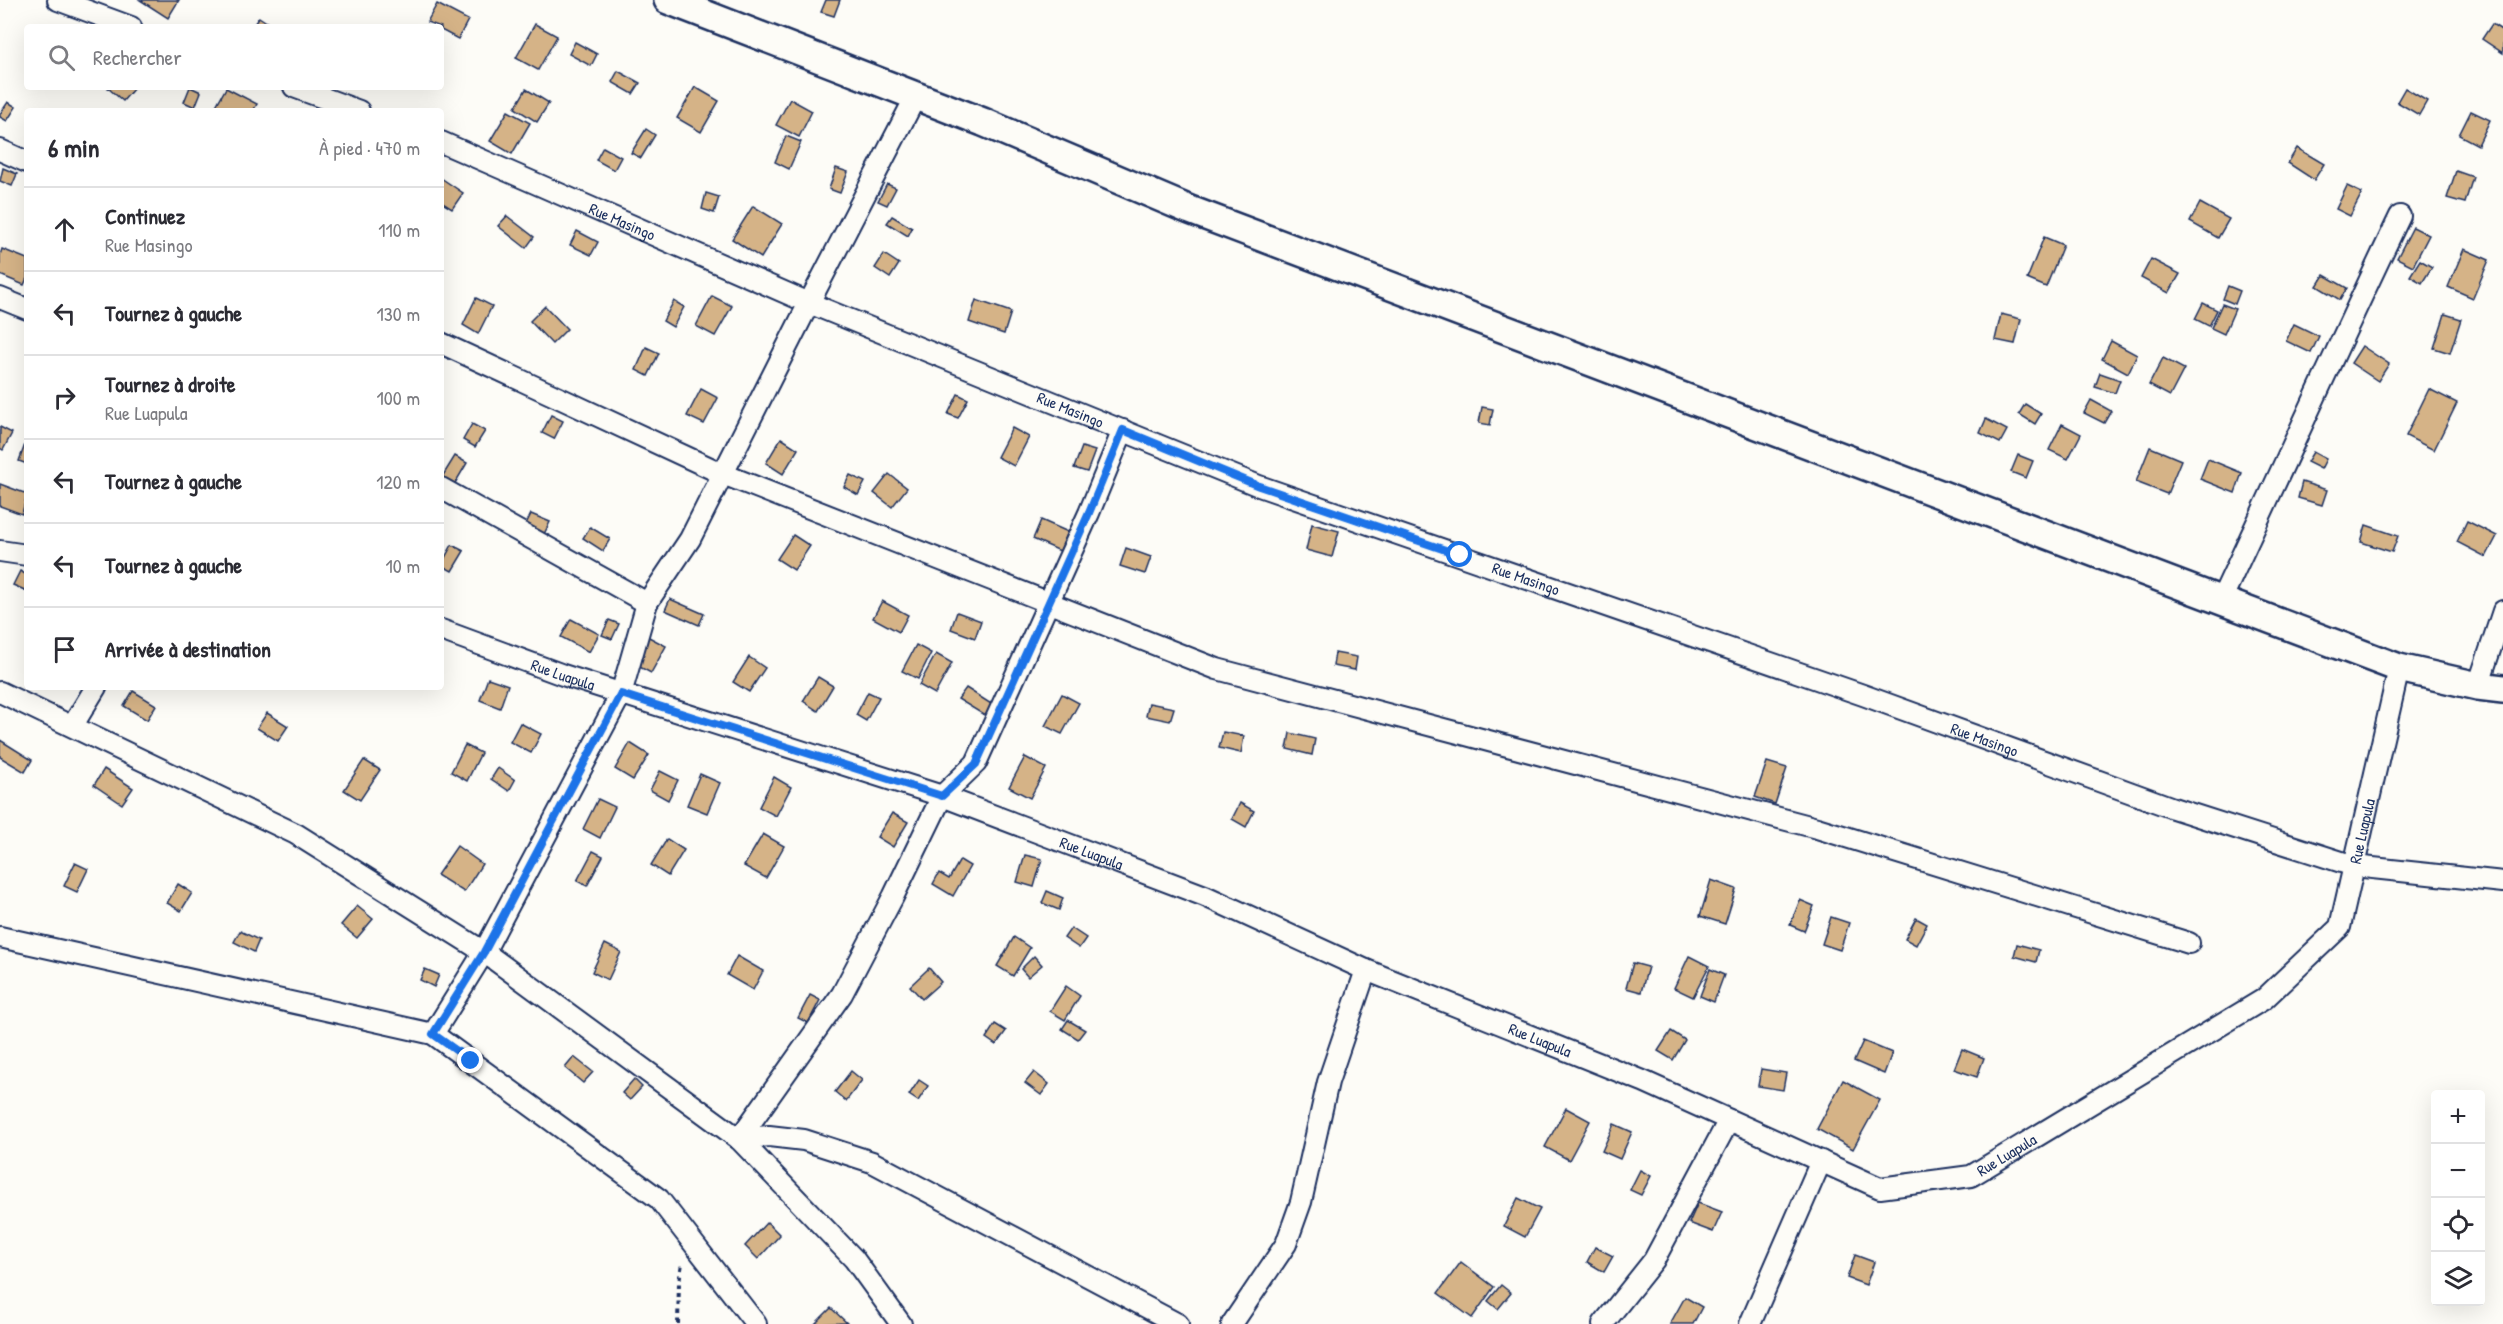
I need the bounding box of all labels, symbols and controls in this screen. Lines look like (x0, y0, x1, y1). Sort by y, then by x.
search box (24, 24, 444, 90)
icon: search (45, 41, 78, 74)
text: Rechercher (93, 42, 182, 72)
text: 6 min (48, 130, 100, 165)
text: À pied · 470 m (319, 134, 420, 161)
street label: Rue Masingo (586, 197, 659, 246)
text: Continuez (105, 201, 185, 231)
icon: ahead (48, 213, 81, 246)
text: 110 m (378, 216, 420, 243)
text: Rue Masingo (105, 231, 193, 258)
icon: left (48, 297, 81, 330)
text: Tournez à gauche (105, 298, 242, 328)
text: 130 m (377, 300, 420, 327)
text: Tournez à droite (105, 369, 235, 399)
icon: right (48, 381, 81, 414)
text: 100 m (377, 384, 420, 411)
street label: Rue Masingo (1034, 386, 1108, 433)
text: Rue Luapula (105, 399, 188, 426)
icon: left (48, 465, 81, 498)
text: Tournez à gauche (105, 466, 242, 496)
text: 120 m (376, 468, 420, 495)
route start (1446, 541, 1472, 567)
icon: left (48, 549, 81, 582)
text: Tournez à gauche (105, 550, 242, 580)
text: 10 m (386, 552, 420, 579)
street label: Rue Masingo (1489, 557, 1563, 600)
icon: arrive (48, 633, 81, 666)
text: Arrivée à destination (105, 634, 271, 664)
street label: Rue Luapula (528, 653, 598, 696)
street label: Rue Masingo (1948, 717, 2022, 762)
street label: Rue Luapula (2344, 796, 2380, 866)
street label: Rue Luapula (1057, 831, 1127, 875)
street label: Rue Luapula (1505, 1017, 1575, 1062)
route end (457, 1047, 483, 1073)
map controls (2431, 1090, 2485, 1306)
button: + (2431, 1090, 2485, 1144)
street label: Rue Luapula (1972, 1128, 2040, 1181)
button: − (2431, 1144, 2485, 1198)
button: locate (2431, 1198, 2485, 1252)
button: layers (2431, 1252, 2485, 1306)

